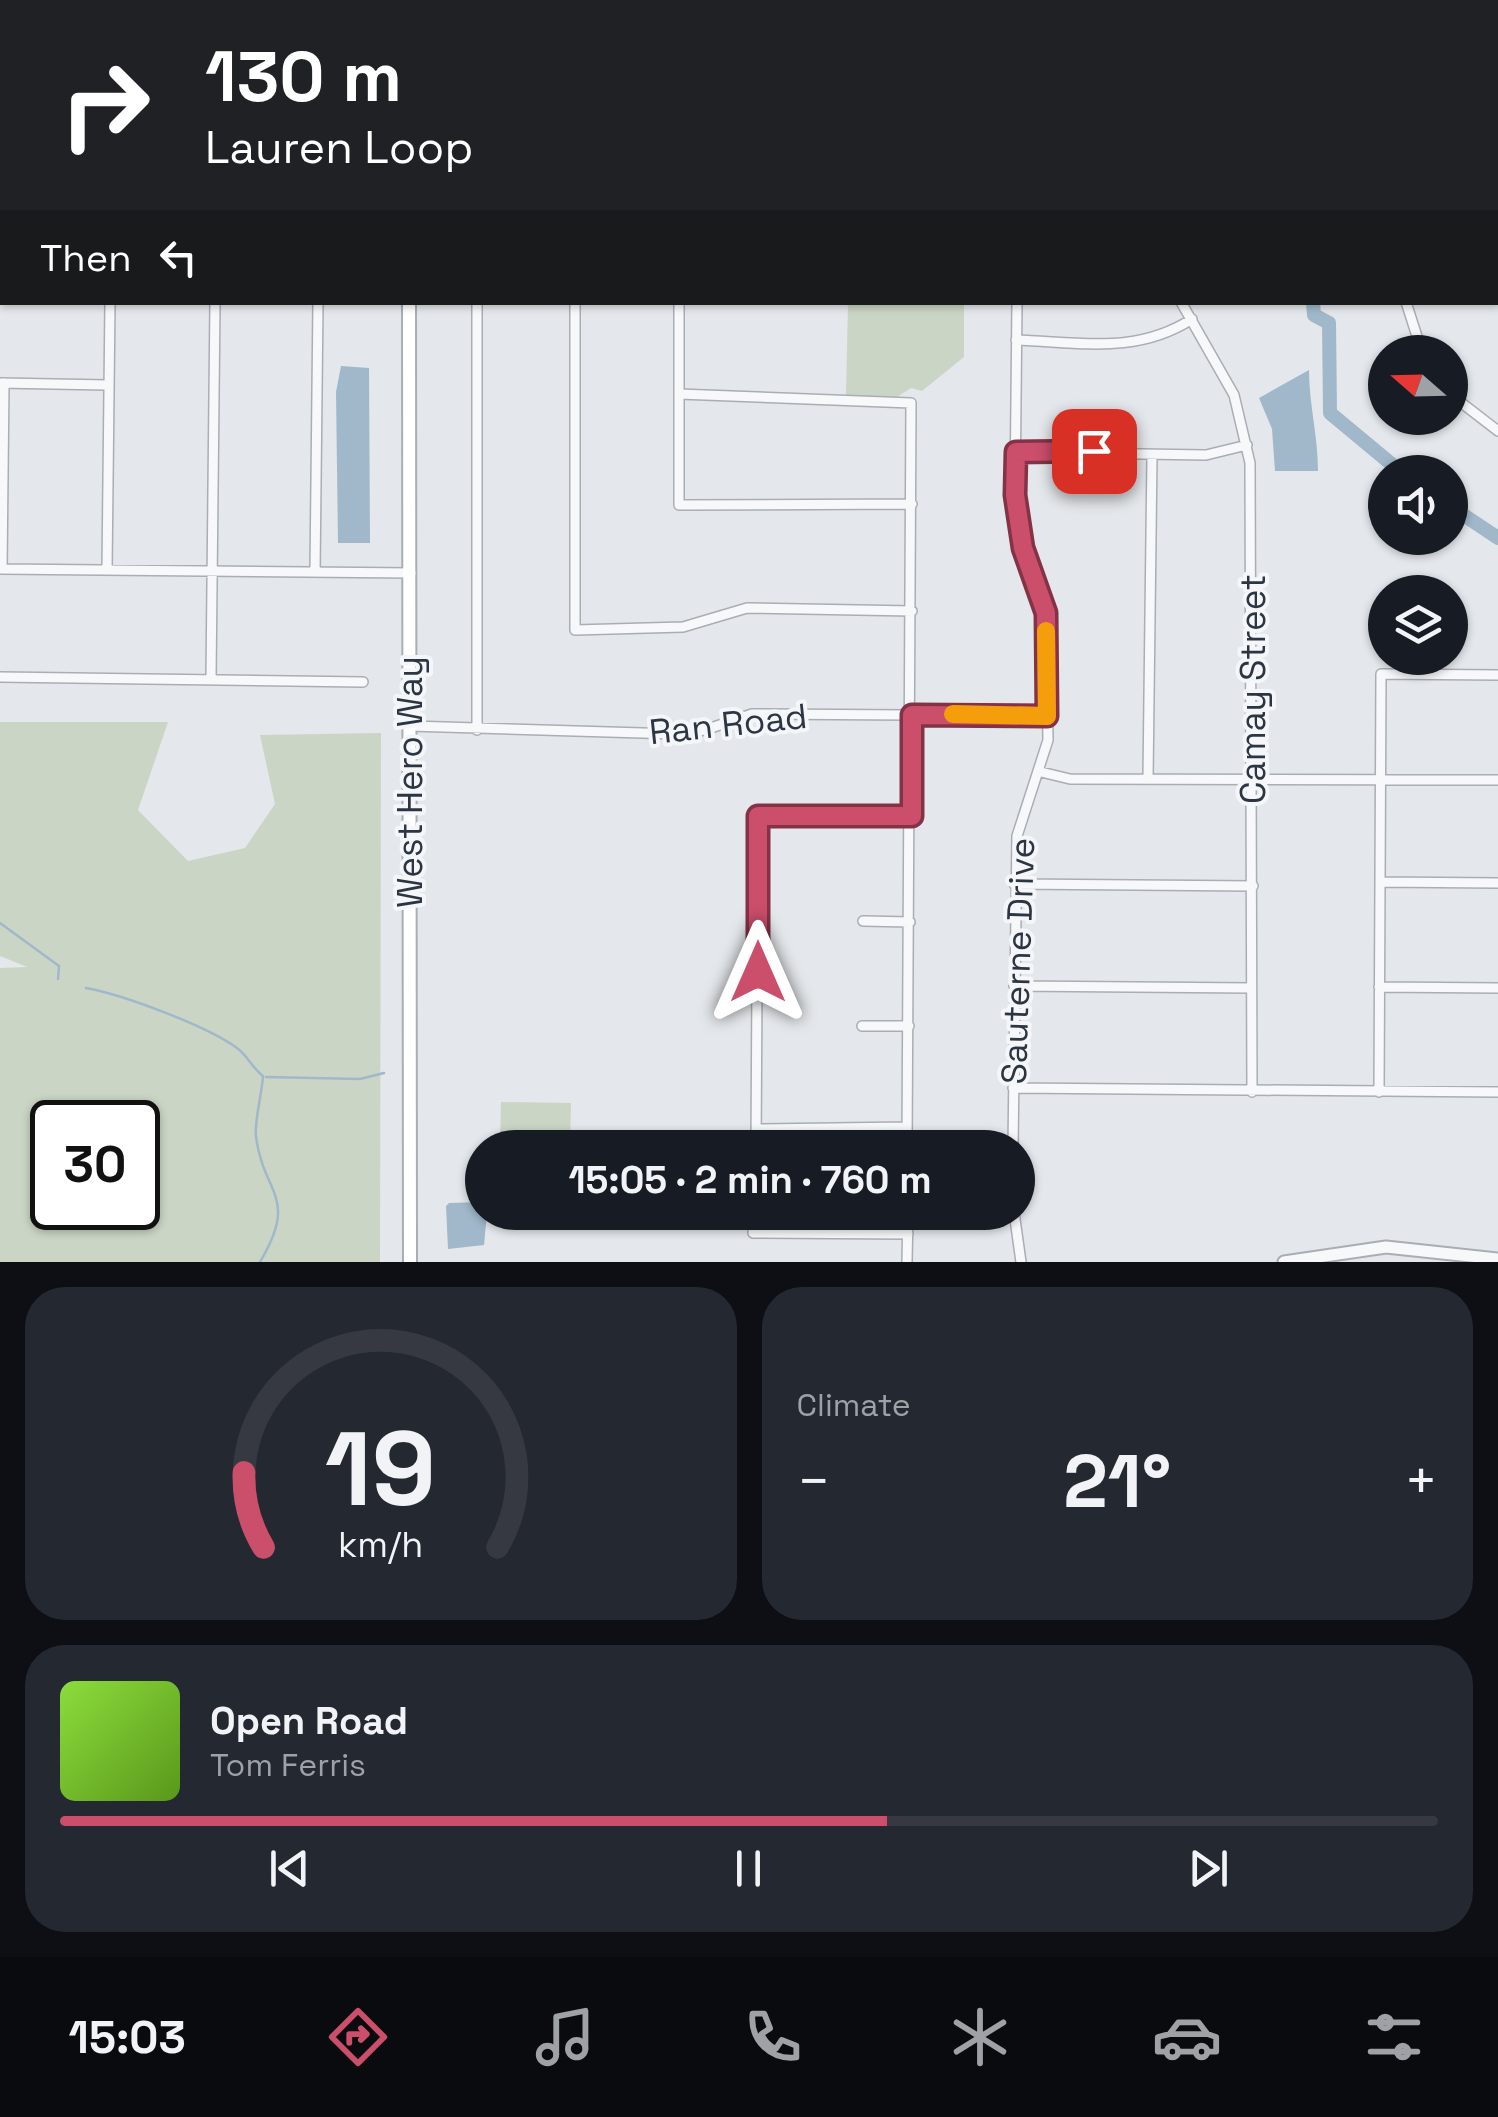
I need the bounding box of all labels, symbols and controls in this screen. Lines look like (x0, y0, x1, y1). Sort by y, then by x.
text: 130 m (205, 32, 402, 121)
icon: right (40, 40, 170, 170)
text: Lauren Loop (205, 119, 473, 176)
icon: left (151, 230, 206, 285)
text: Then (40, 234, 131, 282)
north arrow (1368, 335, 1468, 435)
map controls (1368, 335, 1468, 675)
pin (1052, 409, 1137, 494)
icon: arrive (1067, 424, 1122, 479)
button: sound (1368, 455, 1468, 555)
street label: Camay Street (1231, 574, 1275, 804)
button: layers (1368, 575, 1468, 675)
street label: West Hero Way (388, 656, 432, 908)
street label: Ran Road (647, 694, 809, 754)
street label: Sauterne Drive (992, 837, 1044, 1085)
position arrow (706, 920, 810, 1024)
speed limit sign: 30 (30, 1100, 160, 1230)
text: 15:05 · 2 min · 760 m (568, 1156, 932, 1204)
text: Climate (797, 1385, 911, 1425)
text: 19 (325, 1403, 436, 1535)
text: 21° (1063, 1433, 1171, 1529)
text: − (797, 1446, 831, 1516)
text: + (1404, 1446, 1438, 1516)
text: km/h (338, 1522, 423, 1567)
text: Open Road (210, 1697, 408, 1745)
text: Tom Ferris (210, 1745, 366, 1785)
icon: previous (262, 1841, 317, 1896)
icon: pause (721, 1841, 776, 1896)
icon: next (1181, 1841, 1236, 1896)
icon: directions (323, 2002, 393, 2072)
icon: music (530, 2002, 600, 2072)
icon: phone (738, 2002, 808, 2072)
icon: climate (945, 2002, 1015, 2072)
icon: car (1152, 2002, 1222, 2072)
icon: filters (1359, 2002, 1429, 2072)
text: 15:03 (69, 2009, 186, 2066)

